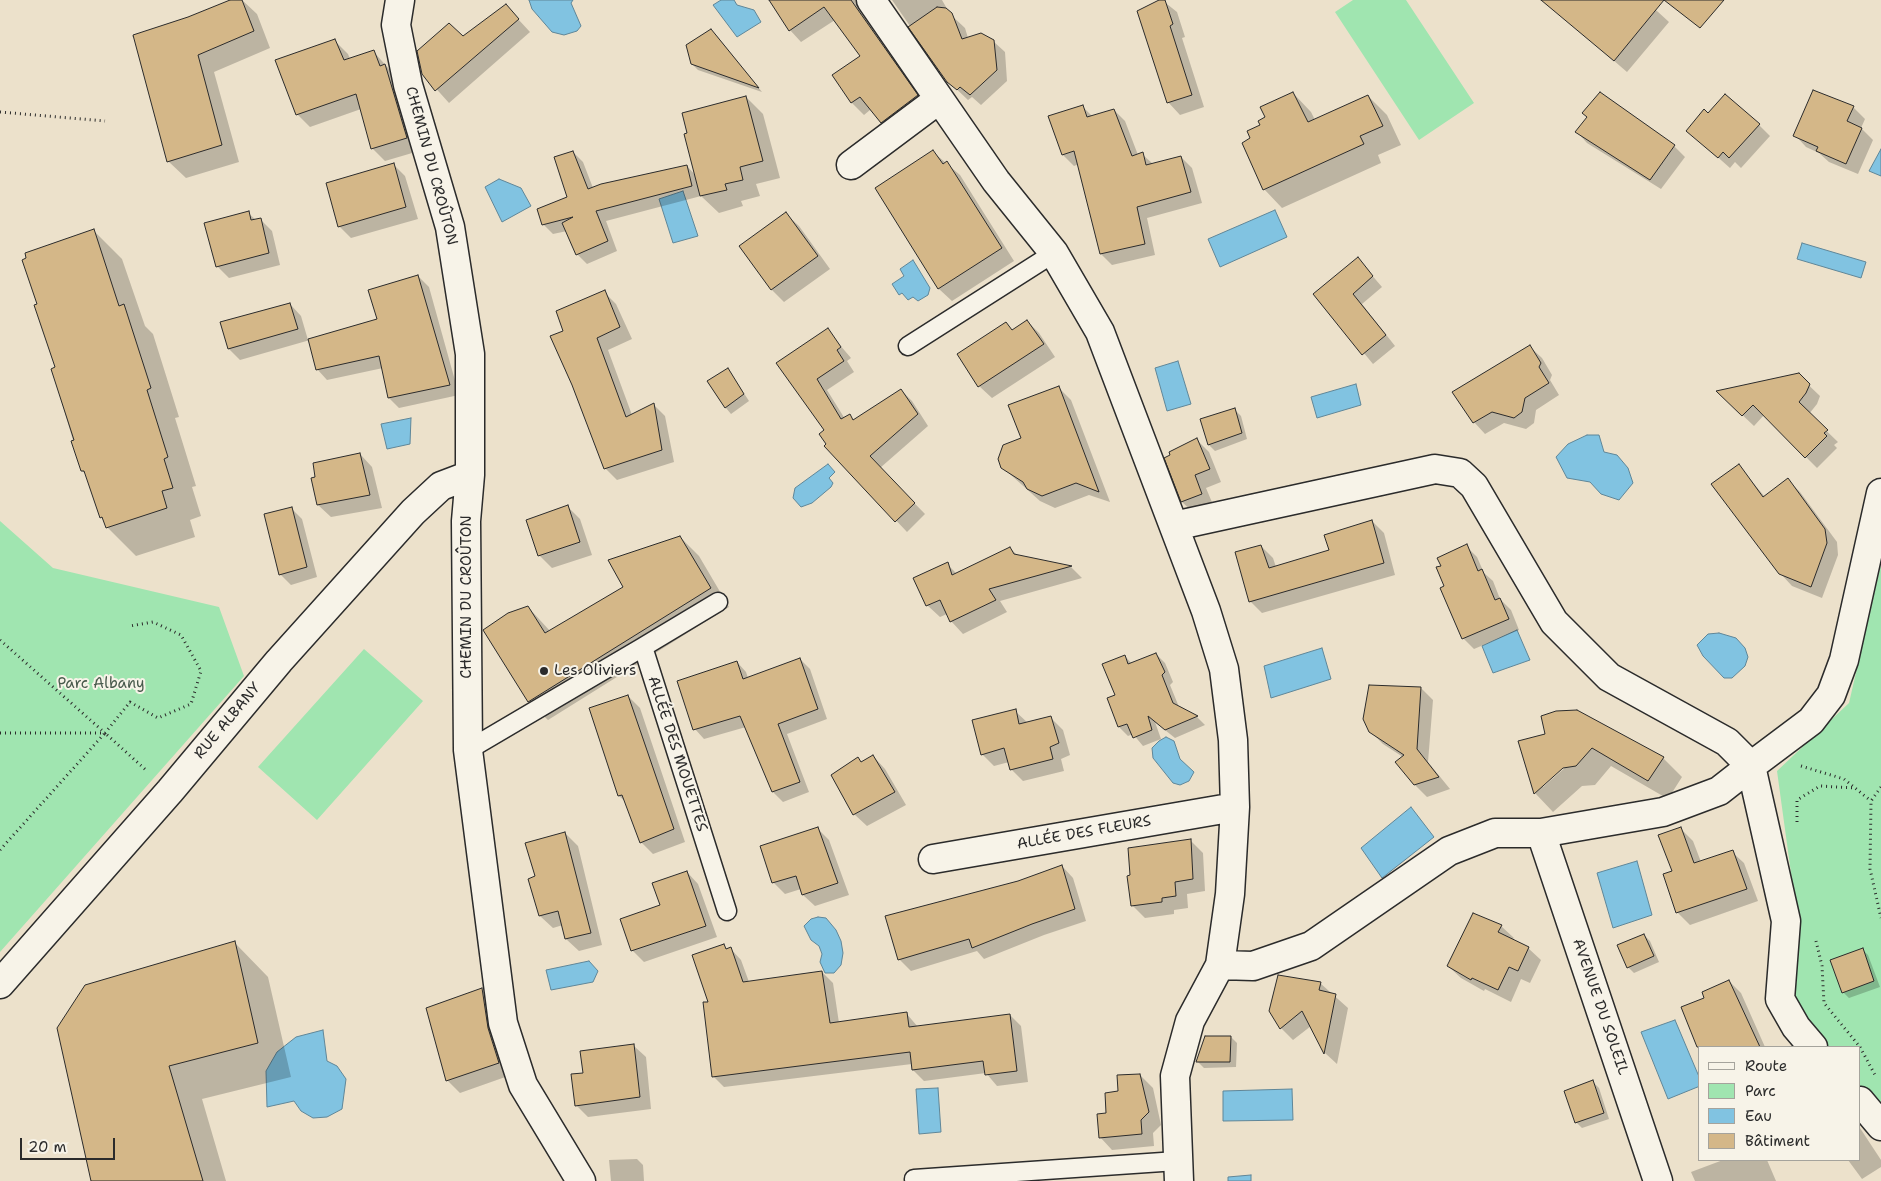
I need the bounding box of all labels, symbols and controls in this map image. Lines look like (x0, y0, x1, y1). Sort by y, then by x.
street label: CHEMIN DU CROÛTON (401, 85, 461, 247)
street label: CHEMIN DU CROÛTON (458, 515, 476, 679)
place label: Les Oliviers (554, 662, 636, 680)
marker: Les Oliviers (538, 665, 550, 677)
street label: ALLÉE DES MOUETTES (643, 674, 711, 834)
park label: Parc Albany (57, 675, 145, 693)
street label: RUE ALBANY (191, 679, 265, 763)
street label: ALLÉE DES FLEURS (1015, 812, 1153, 854)
street label: AVENUE DU SOLEIL (1568, 936, 1632, 1078)
legend (1698, 1046, 1861, 1161)
text: Route (1745, 1056, 1787, 1076)
text: Parc (1745, 1081, 1776, 1101)
text: Eau (1745, 1106, 1772, 1126)
scale bar (22, 1128, 118, 1160)
text: Bâtiment (1745, 1131, 1810, 1151)
text: 20 m (28, 1137, 67, 1157)

